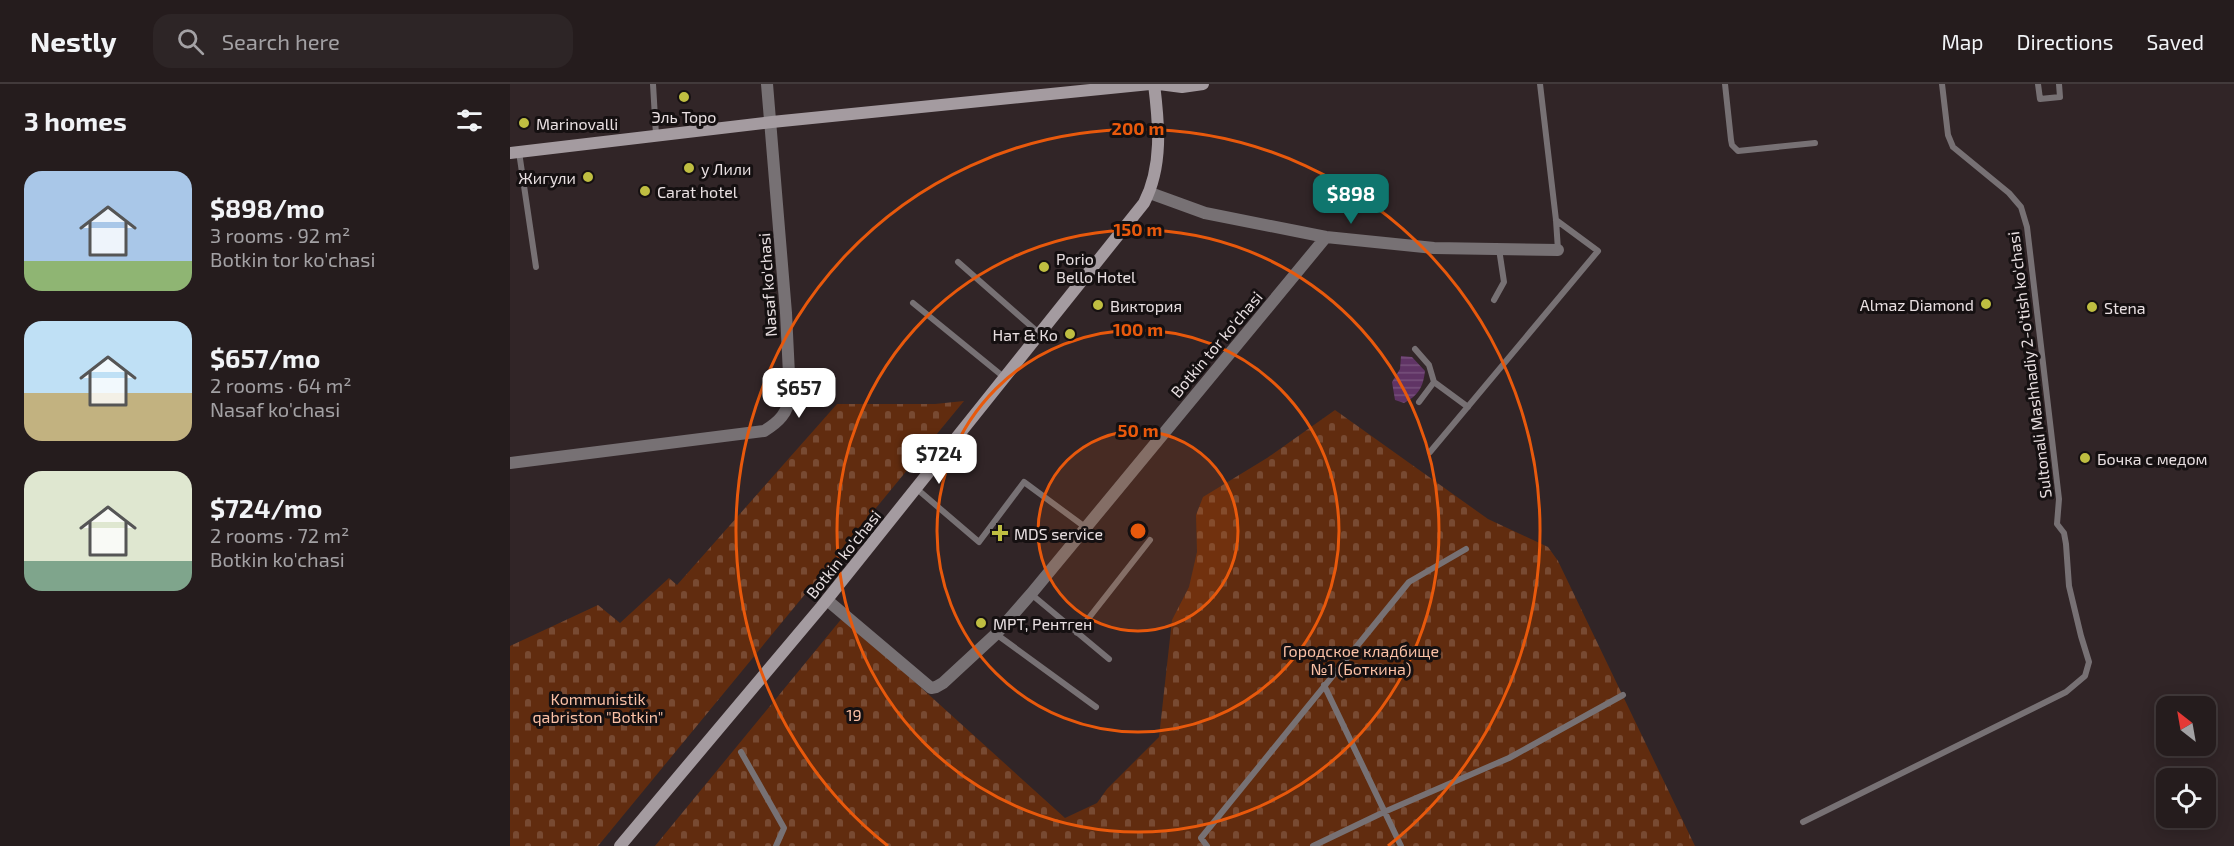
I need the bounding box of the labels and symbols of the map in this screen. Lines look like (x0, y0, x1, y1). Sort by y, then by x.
marker: Эль Торо (677, 90, 691, 104)
place label: Эль Торо (651, 107, 717, 126)
place label: Marinovalli (536, 114, 618, 133)
marker: Marinovalli (517, 116, 531, 130)
text: 200 m (1112, 117, 1164, 139)
place label: у Лили (701, 159, 751, 179)
marker: у Лили (682, 161, 696, 175)
place label: Жигули (518, 168, 576, 188)
marker: Жигули (581, 170, 595, 184)
pin: $898 (1315, 174, 1387, 225)
place label: Carat hotel (657, 182, 738, 201)
marker: Carat hotel (638, 184, 652, 198)
text: 150 m (1114, 218, 1162, 240)
street label: Sultonali Mashhadiy 2-o'tish ko'chasi (2003, 231, 2055, 499)
street label: Nasaf ko'chasi (754, 232, 780, 338)
place label: Porio Bello Hotel (1056, 249, 1136, 286)
marker: Porio Bello Hotel (1037, 260, 1051, 274)
street label: Botkin tor ko'chasi (1166, 287, 1266, 401)
place label: Almaz Diamond (1860, 295, 1974, 314)
place label: Виктория (1110, 296, 1182, 315)
marker: Almaz Diamond (1979, 297, 1993, 311)
marker: Виктория (1091, 298, 1105, 312)
place label: Stena (2104, 298, 2146, 317)
marker: Stena (2085, 300, 2099, 314)
text: 100 m (1113, 318, 1163, 340)
place label: Нат & Ко (993, 325, 1058, 344)
marker: Нат & Ко (1063, 327, 1077, 341)
pin: $657 (763, 368, 835, 419)
text: 50 m (1117, 419, 1159, 441)
pin: $724 (903, 434, 975, 485)
place label: Бочка с медом (2097, 449, 2208, 468)
marker: Бочка с медом (2078, 451, 2092, 465)
street label: Botkin ko'chasi (802, 506, 884, 602)
centre of rings (1128, 521, 1148, 541)
marker: MDS service (991, 524, 1009, 542)
place label: MDS service (1014, 524, 1103, 543)
place label: МРТ, Рентген (993, 614, 1092, 633)
marker: МРТ, Рентген (974, 616, 988, 630)
park label: Городское кладбище №1 (Боткина) (1283, 641, 1439, 678)
park label: Kommunistik qabriston "Botkin" (532, 689, 664, 726)
north arrow (2156, 696, 2216, 756)
park label: 19 (846, 705, 862, 724)

